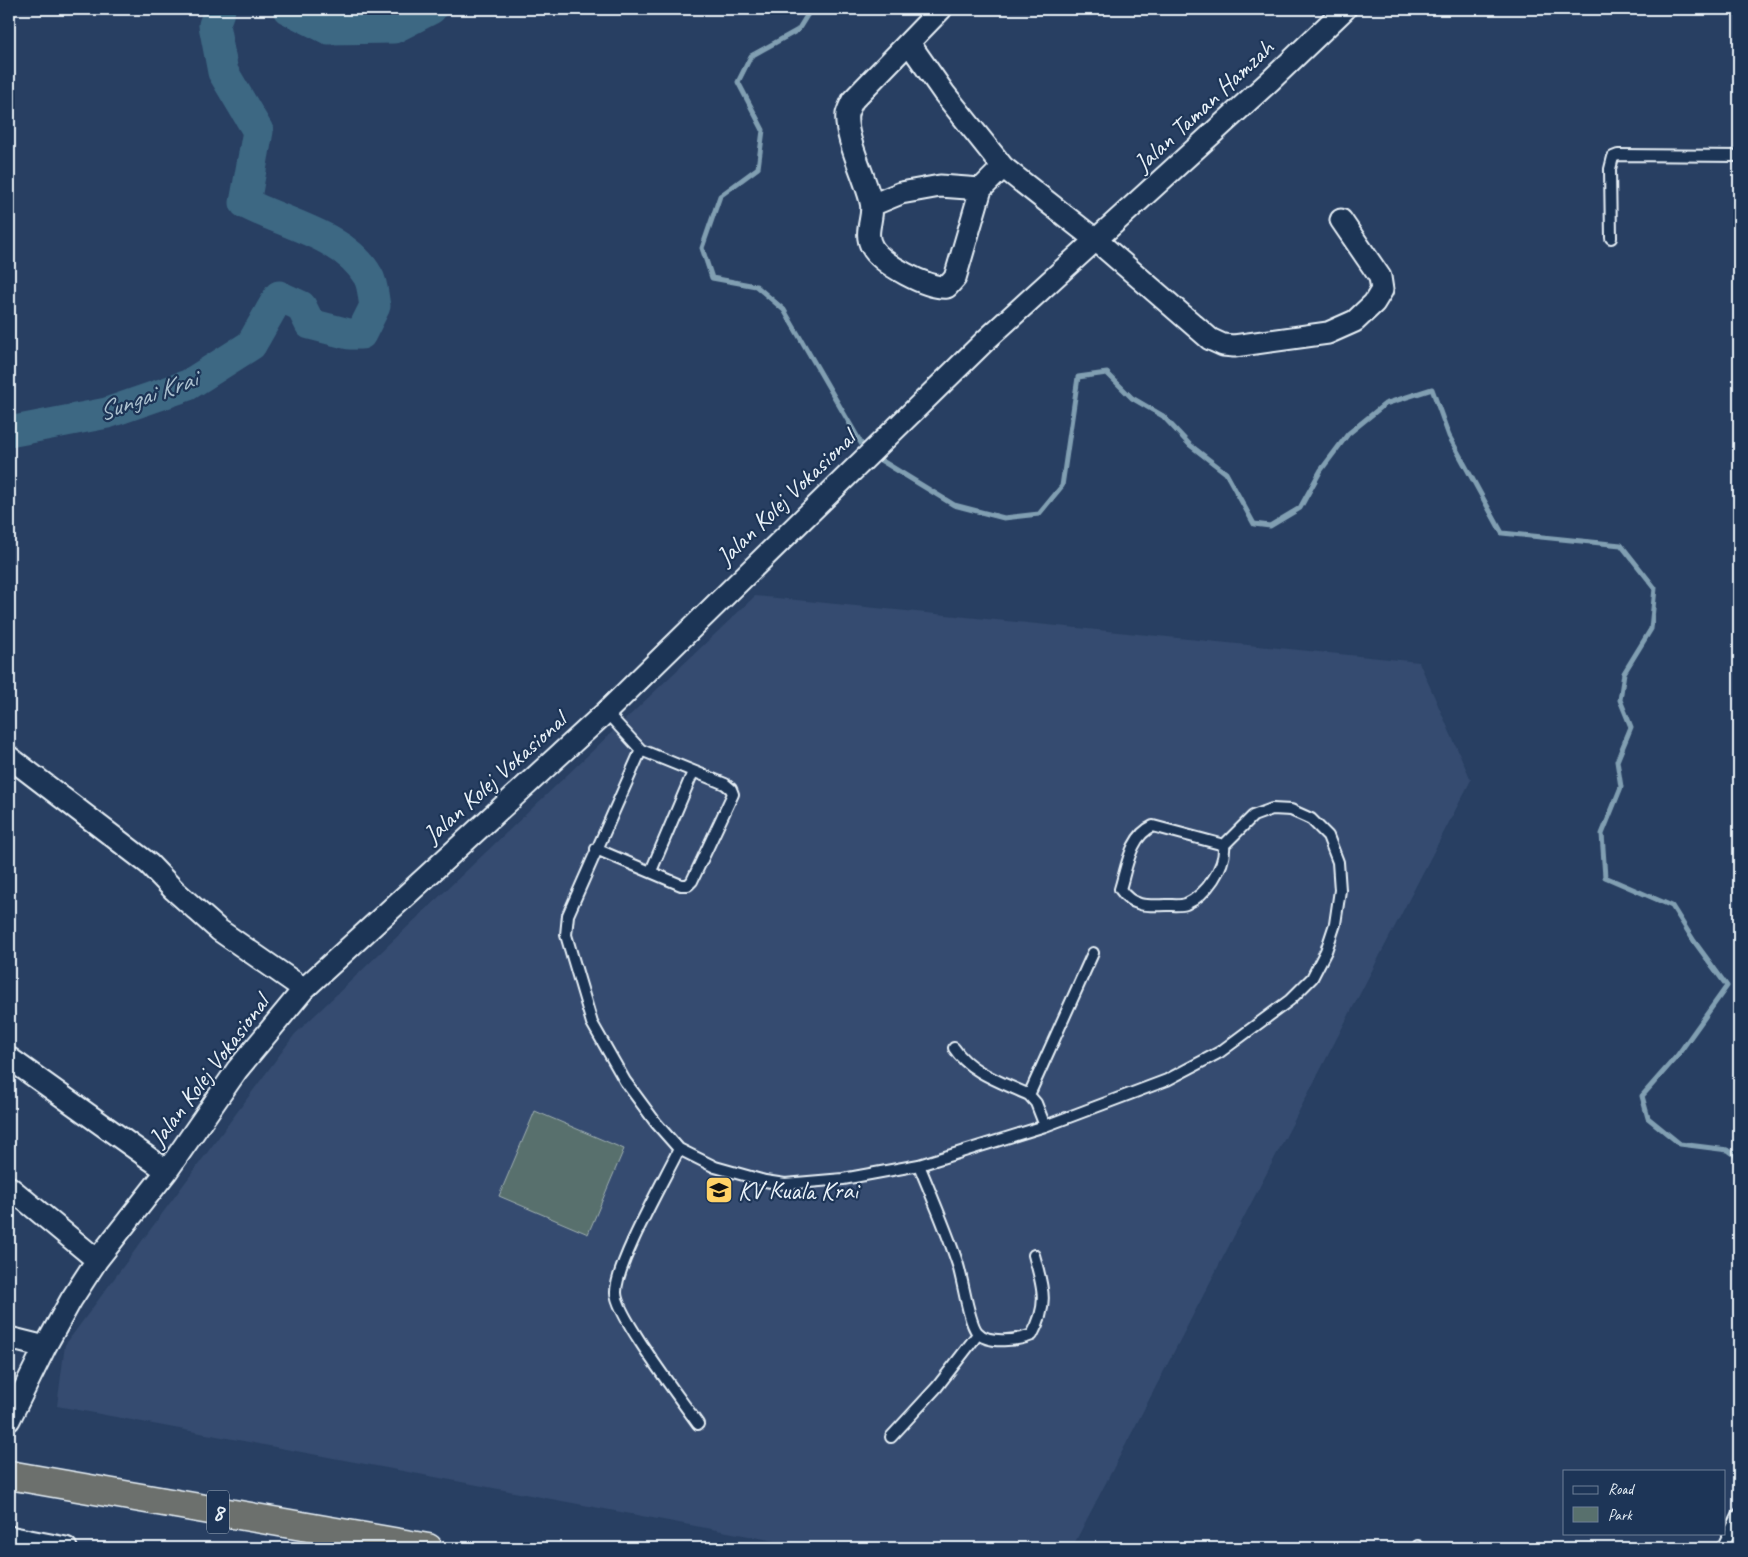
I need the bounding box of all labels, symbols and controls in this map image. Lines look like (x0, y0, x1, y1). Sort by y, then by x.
street label: Jalan Taman Hamzah (1126, 32, 1282, 180)
water label: Sungai Krai (93, 360, 207, 429)
street label: Jalan Kolej Vokasional (708, 420, 866, 573)
street label: Jalan Kolej Vokasional (416, 702, 576, 851)
street label: Jalan Kolej Vokasional (141, 985, 279, 1154)
school or university icon: KV Kuala Krai (704, 1175, 734, 1205)
place label: KV Kuala Krai (738, 1175, 861, 1207)
legend (1563, 1470, 1726, 1534)
text: Road (1608, 1480, 1635, 1499)
road number: 8 (207, 1490, 229, 1534)
text: Park (1608, 1506, 1633, 1525)

